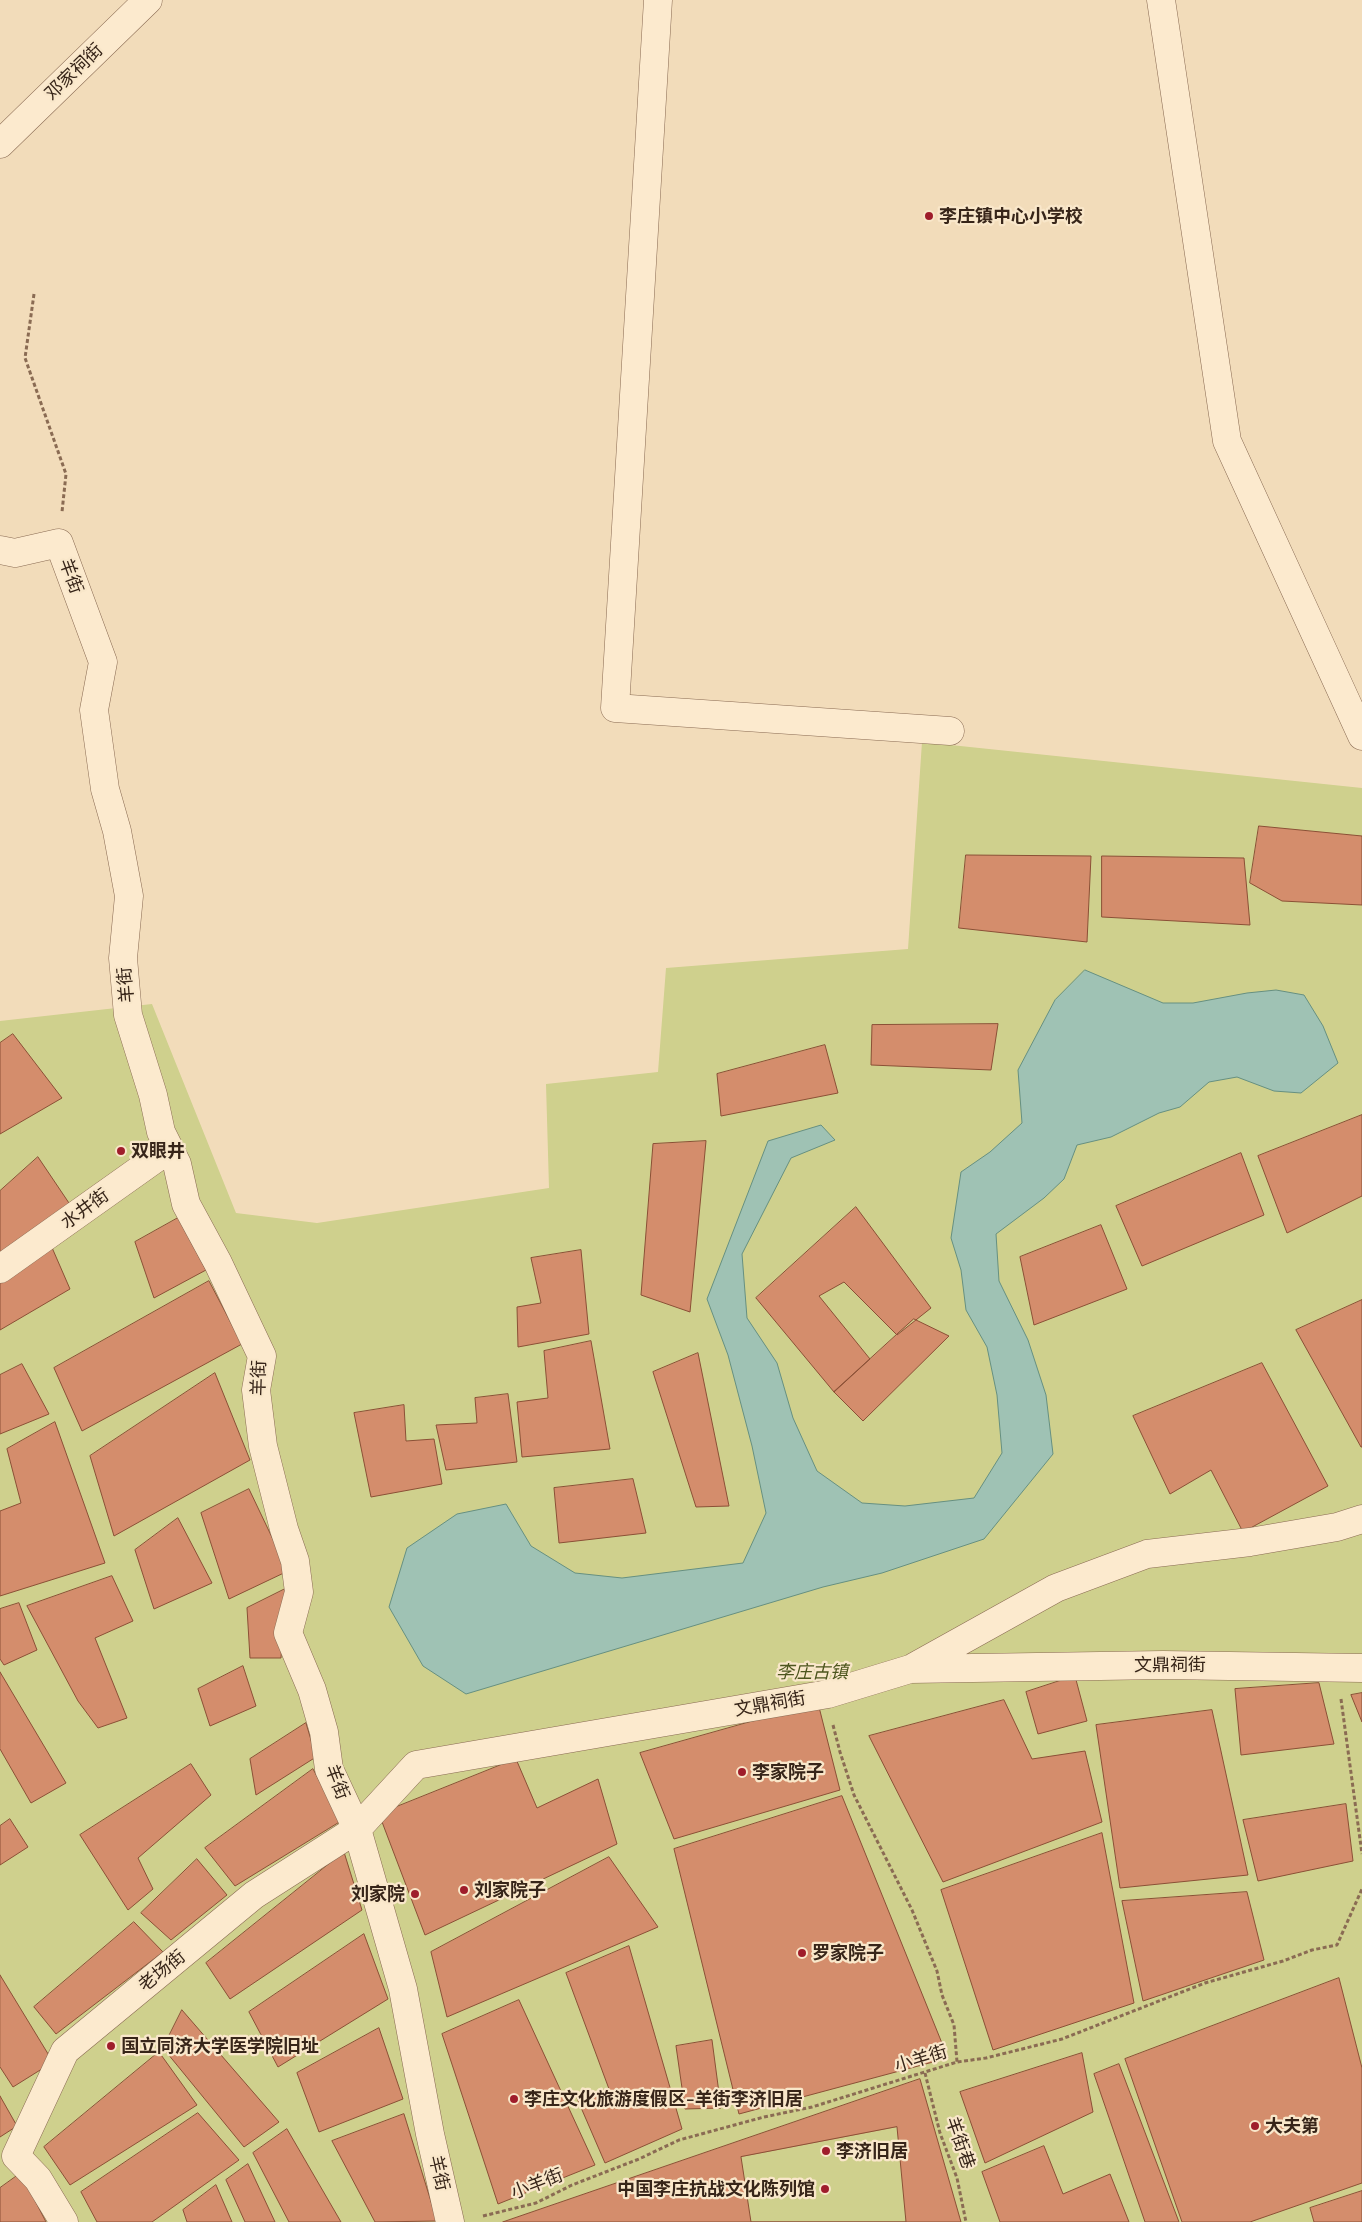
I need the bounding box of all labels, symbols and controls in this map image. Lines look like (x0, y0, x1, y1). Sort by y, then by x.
street label: 邓家祠街 (41, 39, 107, 105)
place label: 李庄镇中心小学校 (939, 205, 1083, 227)
marker: 李庄镇中心小学校 (923, 210, 935, 222)
street label: 羊街 (55, 555, 87, 597)
street label: 羊街 (114, 966, 138, 1004)
place label: 双眼井 (131, 1140, 185, 1162)
marker: 双眼井 (115, 1145, 127, 1157)
street label: 水井街 (57, 1184, 113, 1234)
street label: 羊街 (248, 1360, 270, 1396)
street label: 文鼎祠街 (1134, 1654, 1206, 1676)
park label: 李庄古镇 (776, 1661, 848, 1683)
street label: 文鼎祠街 (733, 1687, 807, 1721)
street label: 羊街 (320, 1761, 354, 1803)
place label: 李家院子 (752, 1761, 824, 1783)
marker: 李家院子 (736, 1766, 748, 1778)
place label: 刘家院子 (474, 1879, 546, 1901)
place label: 刘家院 (351, 1883, 405, 1905)
marker: 刘家院子 (458, 1884, 470, 1896)
marker: 刘家院 (409, 1888, 421, 1900)
place label: 罗家院子 (812, 1942, 884, 1964)
street label: 老场街 (134, 1946, 190, 1996)
marker: 罗家院子 (796, 1947, 808, 1959)
place label: 国立同济大学医学院旧址 (121, 2035, 319, 2057)
marker: 国立同济大学医学院旧址 (105, 2040, 117, 2052)
street label: 小羊街 (892, 2041, 950, 2077)
place label: 李庄文化旅游度假区-羊街李济旧居 (524, 2088, 803, 2110)
marker: 李庄文化旅游度假区-羊街李济旧居 (508, 2093, 520, 2105)
street label: 羊街巷 (941, 2114, 979, 2172)
place label: 大夫第 (1265, 2115, 1319, 2137)
marker: 大夫第 (1249, 2120, 1261, 2132)
place label: 李济旧居 (836, 2140, 908, 2162)
marker: 李济旧居 (820, 2145, 832, 2157)
street label: 羊街 (424, 2153, 454, 2193)
street label: 小羊街 (508, 2164, 566, 2204)
place label: 中国李庄抗战文化陈列馆 (617, 2178, 815, 2200)
marker: 中国李庄抗战文化陈列馆 (819, 2183, 831, 2195)

